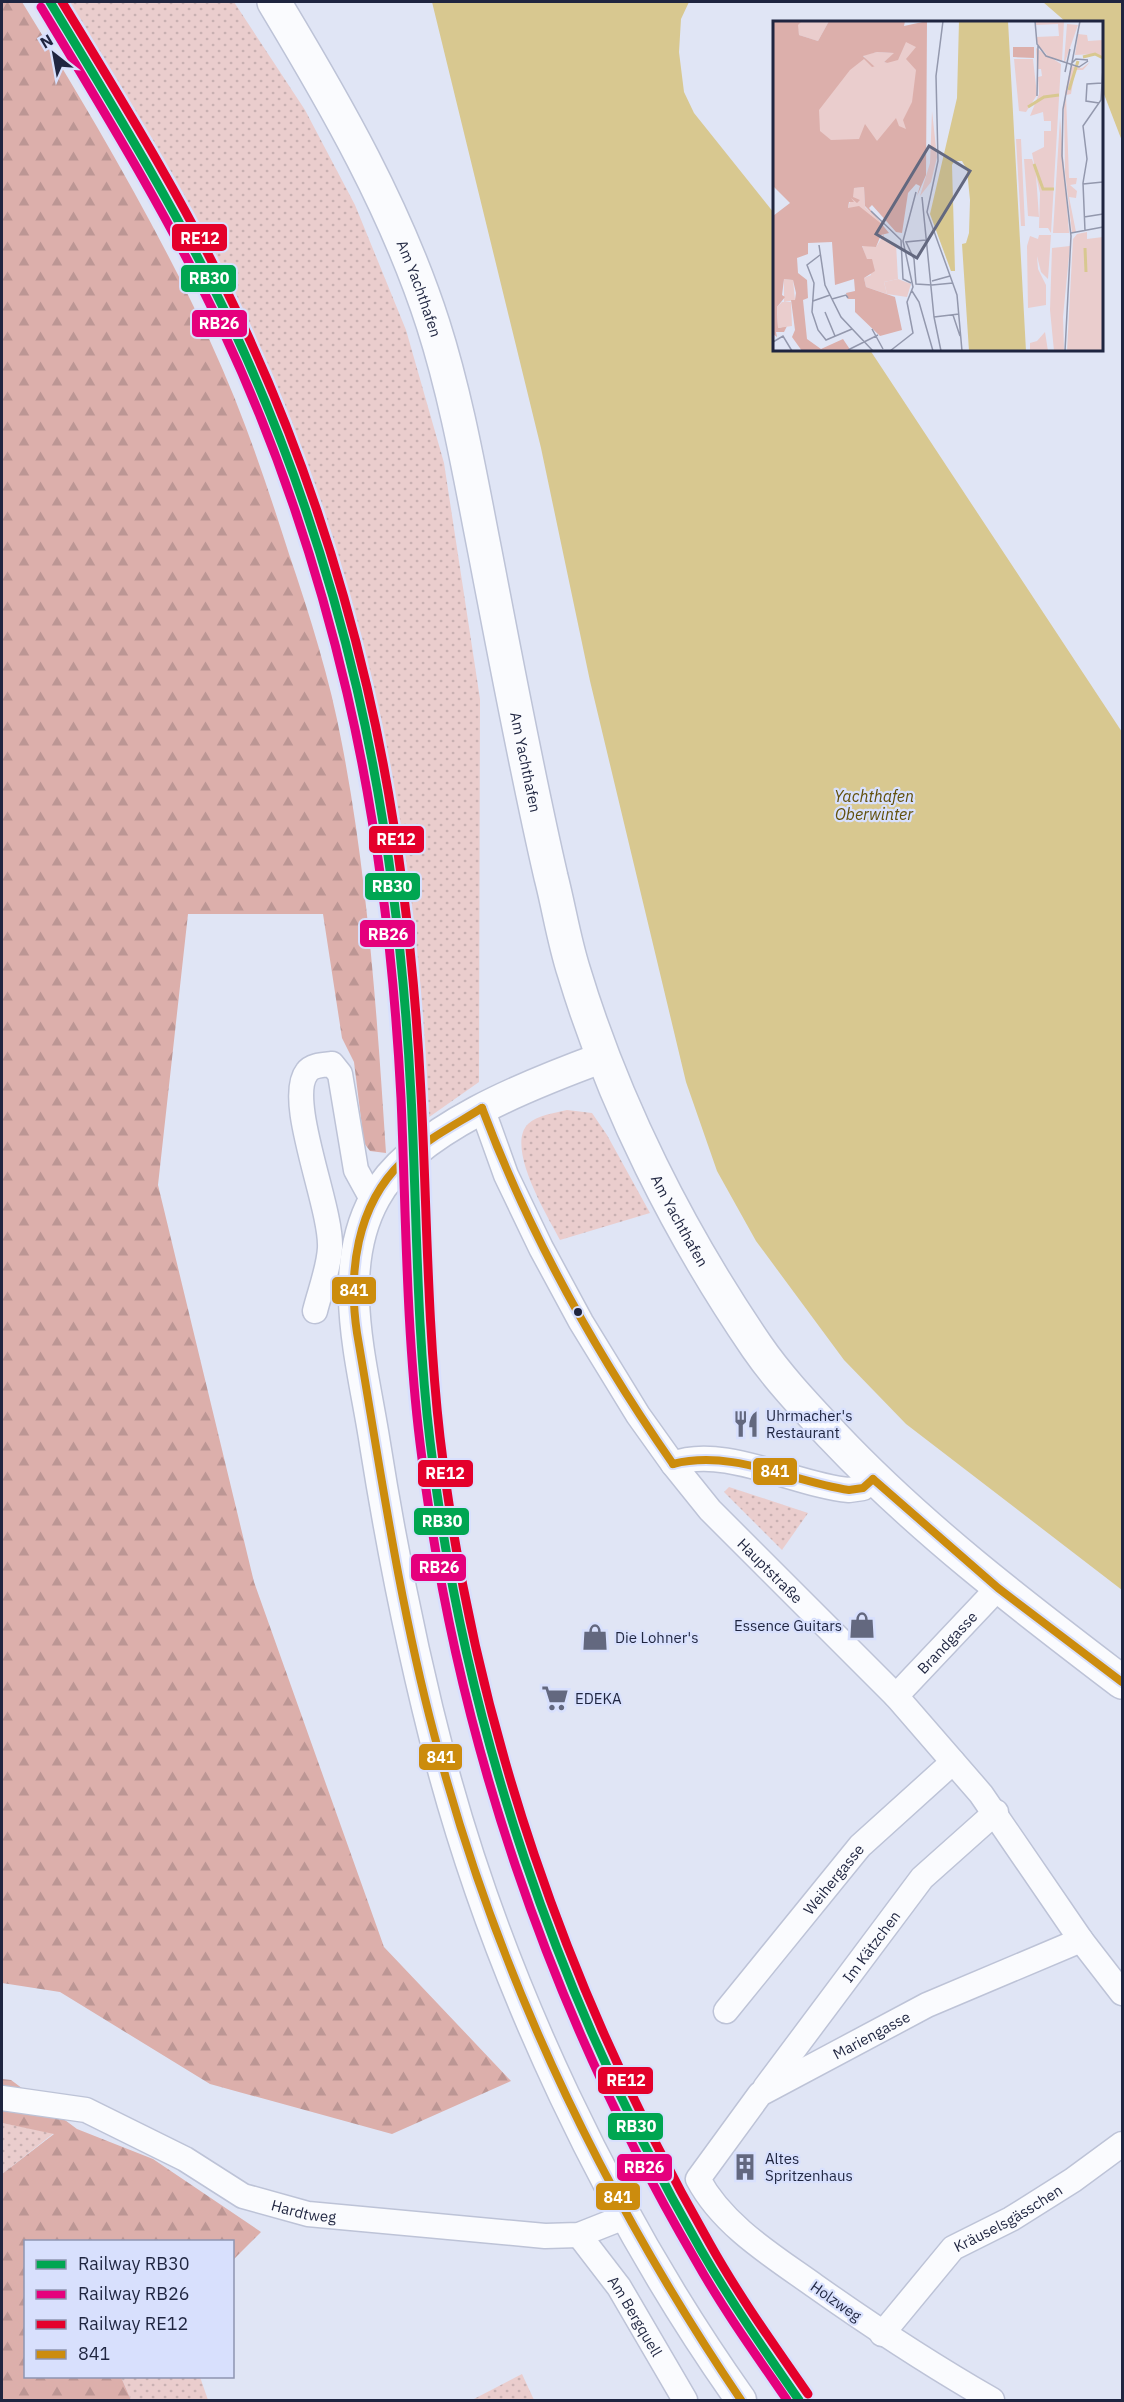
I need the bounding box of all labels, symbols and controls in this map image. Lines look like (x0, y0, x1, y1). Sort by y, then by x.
inset map (773, 21, 1103, 351)
north arrow (24, 24, 84, 84)
text: N (36, 30, 56, 53)
line badge: RE12 (171, 223, 228, 252)
text: RE12 (180, 228, 220, 248)
street label: Am Yachthafen (393, 237, 446, 339)
line badge: RB30 (180, 264, 237, 293)
text: RB30 (189, 268, 230, 288)
line badge: RB26 (191, 309, 248, 338)
text: RB26 (199, 313, 240, 333)
street label: Am Yachthafen (507, 710, 546, 814)
water label: Yachthafen Oberwinter (834, 786, 914, 824)
line badge: RE12 (368, 825, 425, 854)
text: RE12 (376, 829, 416, 849)
line badge: RB30 (364, 872, 421, 901)
text: RB30 (372, 876, 413, 896)
line badge: RB26 (359, 919, 416, 948)
text: RB26 (368, 924, 409, 944)
street label: Am Yachthafen (647, 1171, 713, 1270)
line badge: 841 (331, 1276, 377, 1305)
text: 841 (340, 1280, 369, 1300)
unlabelled marker (572, 1306, 584, 1318)
place label: Uhrmacher's Restaurant (766, 1406, 853, 1442)
restaurant icon: Uhrmacher's Restaurant (731, 1409, 761, 1439)
line badge: 841 (752, 1457, 798, 1486)
line badge: RE12 (417, 1459, 474, 1488)
text: 841 (761, 1461, 790, 1481)
text: RE12 (425, 1463, 465, 1483)
line badge: RB30 (413, 1507, 470, 1536)
text: RB30 (422, 1511, 463, 1531)
street label: Hauptstraße (734, 1534, 807, 1607)
line badge: RB26 (410, 1553, 467, 1582)
text: RB26 (419, 1557, 460, 1577)
street label: Brandgasse (913, 1607, 981, 1678)
shop icon: Essence Guitars (847, 1610, 877, 1640)
place label: Essence Guitars (734, 1616, 842, 1635)
shop icon: Die Lohner's (580, 1622, 610, 1652)
place label: Die Lohner's (615, 1628, 699, 1647)
supermarket icon: EDEKA (540, 1683, 570, 1713)
place label: EDEKA (575, 1689, 622, 1708)
line badge: 841 (418, 1743, 463, 1771)
text: 841 (427, 1747, 456, 1767)
street label: Weihergasse (799, 1840, 868, 1918)
street label: Im Kätzchen (838, 1907, 904, 1986)
street label: Mariengasse (829, 2006, 913, 2063)
line badge: RE12 (597, 2066, 654, 2095)
text: RE12 (606, 2070, 646, 2090)
line badge: RB30 (607, 2112, 664, 2141)
text: RB30 (616, 2116, 657, 2136)
place label: Altes Spritzenhaus (765, 2149, 853, 2185)
building icon: Altes Spritzenhaus (730, 2152, 760, 2182)
line badge: RB26 (616, 2153, 673, 2182)
text: RB26 (624, 2157, 665, 2177)
street label: Kräuselsgässchen (950, 2180, 1065, 2256)
line badge: 841 (595, 2182, 641, 2211)
text: 841 (604, 2187, 633, 2207)
street label: Hardtweg (269, 2195, 337, 2226)
legend (24, 2240, 234, 2378)
text: Railway RB30 (78, 2252, 190, 2275)
street label: Am Bergquell (604, 2272, 667, 2360)
street label: Holzweg (807, 2277, 865, 2325)
text: Railway RB26 (78, 2282, 190, 2305)
text: Railway RE12 (78, 2312, 188, 2335)
text: 841 (78, 2342, 110, 2365)

